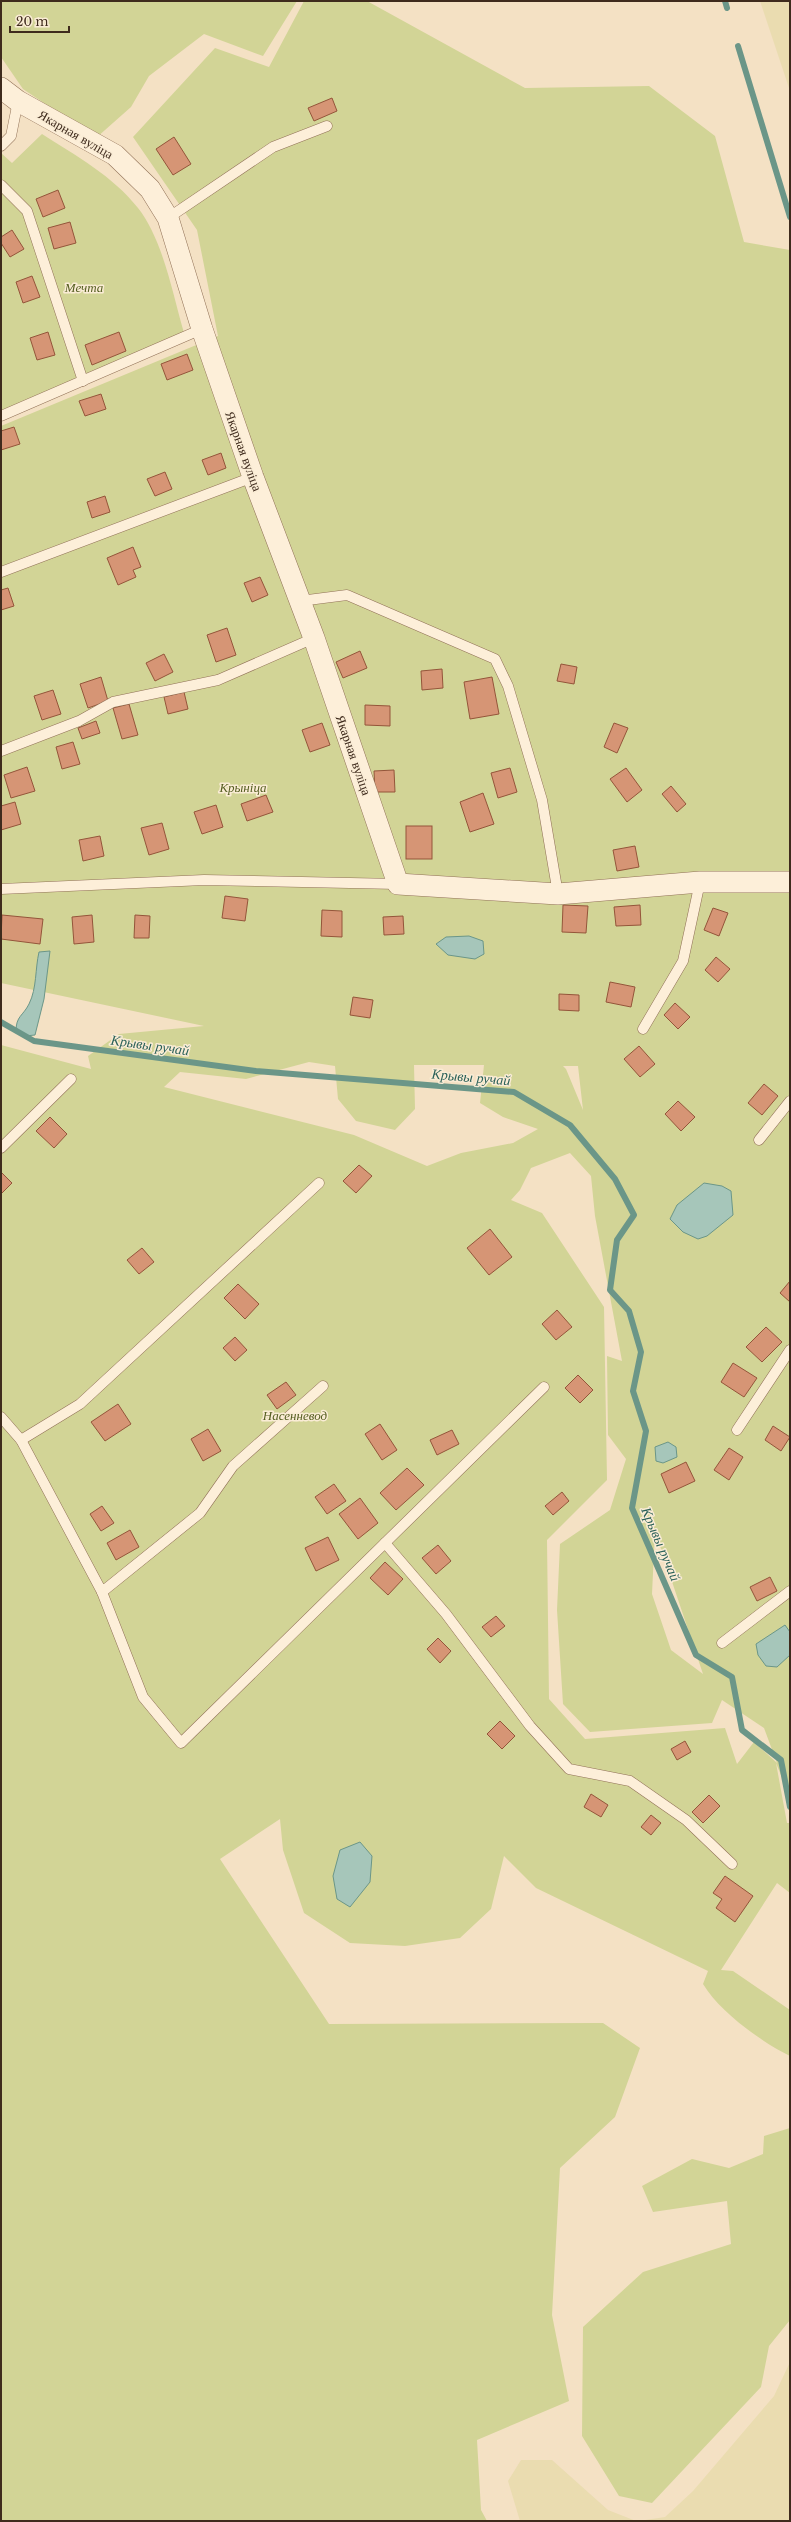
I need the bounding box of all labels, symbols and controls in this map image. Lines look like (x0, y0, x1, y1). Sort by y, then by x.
scale bar (10, 8, 69, 34)
text: 20 m (16, 14, 48, 29)
street label: Якарная вуліца (35, 106, 117, 163)
park label: Мечта (64, 279, 104, 296)
street label: Якарная вуліца (221, 409, 266, 494)
street label: Якарная вуліца (332, 713, 375, 798)
park label: Крыніца (218, 779, 267, 796)
water label: Крывы ручай (109, 1030, 190, 1059)
water label: Крывы ручай (430, 1065, 511, 1089)
park label: Насенневод (262, 1407, 328, 1424)
water label: Крывы ручай (637, 1503, 685, 1584)

